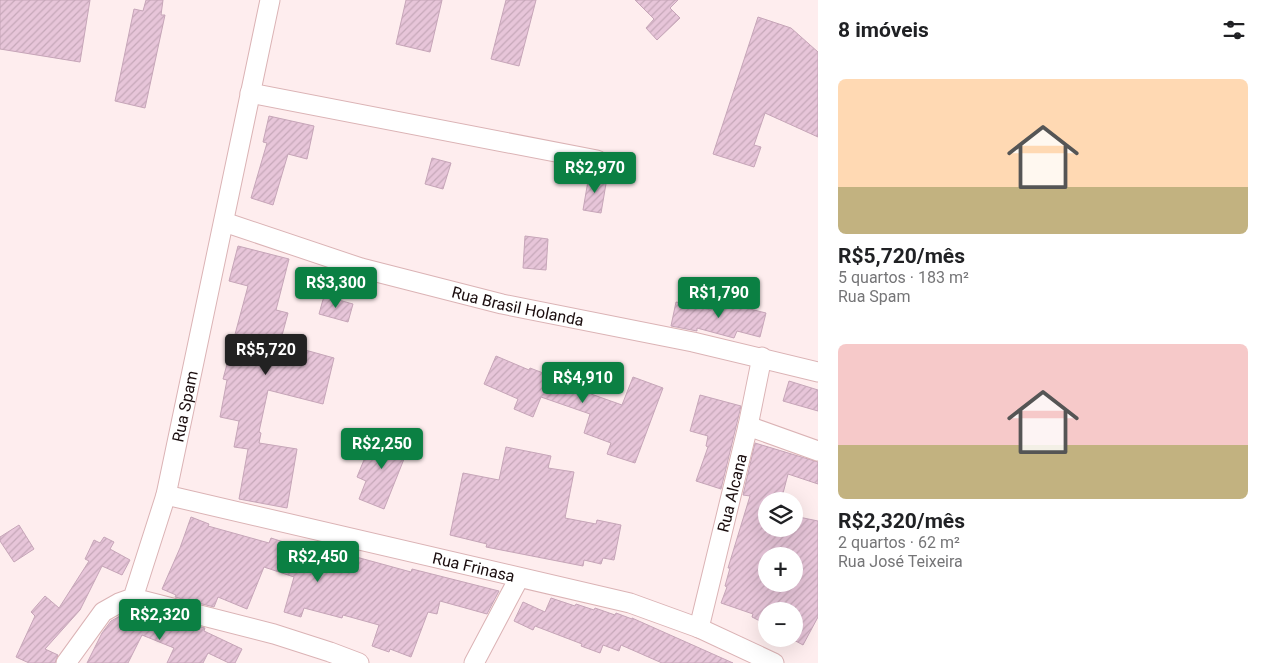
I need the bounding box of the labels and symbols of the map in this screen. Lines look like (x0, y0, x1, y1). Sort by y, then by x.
pin: R$2,970 (549, 152, 641, 194)
pin: R$3,300 (290, 266, 382, 309)
pin: R$1,790 (673, 276, 765, 319)
street label: Rua Brasil Holanda (450, 283, 586, 330)
pin: R$5,720 (220, 334, 312, 376)
pin: R$4,910 (537, 362, 629, 404)
street label: Rua Spam (168, 369, 202, 444)
pin: R$2,250 (336, 428, 428, 470)
street label: Rua Alcana (714, 452, 751, 534)
pin: R$2,450 (272, 540, 364, 583)
street label: Rua Frinasa (431, 548, 517, 586)
pin: R$2,320 (114, 598, 206, 641)

